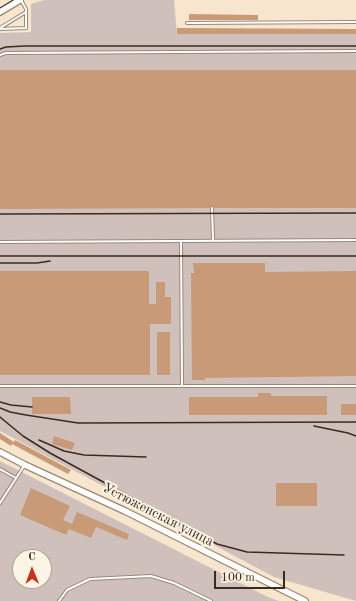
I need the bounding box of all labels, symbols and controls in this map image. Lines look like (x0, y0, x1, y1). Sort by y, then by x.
street label: Устюженская улица (100, 480, 216, 550)
north arrow (12, 549, 52, 589)
text: С (28, 552, 36, 563)
scale bar (216, 563, 287, 589)
text: 100 m (221, 572, 255, 584)

